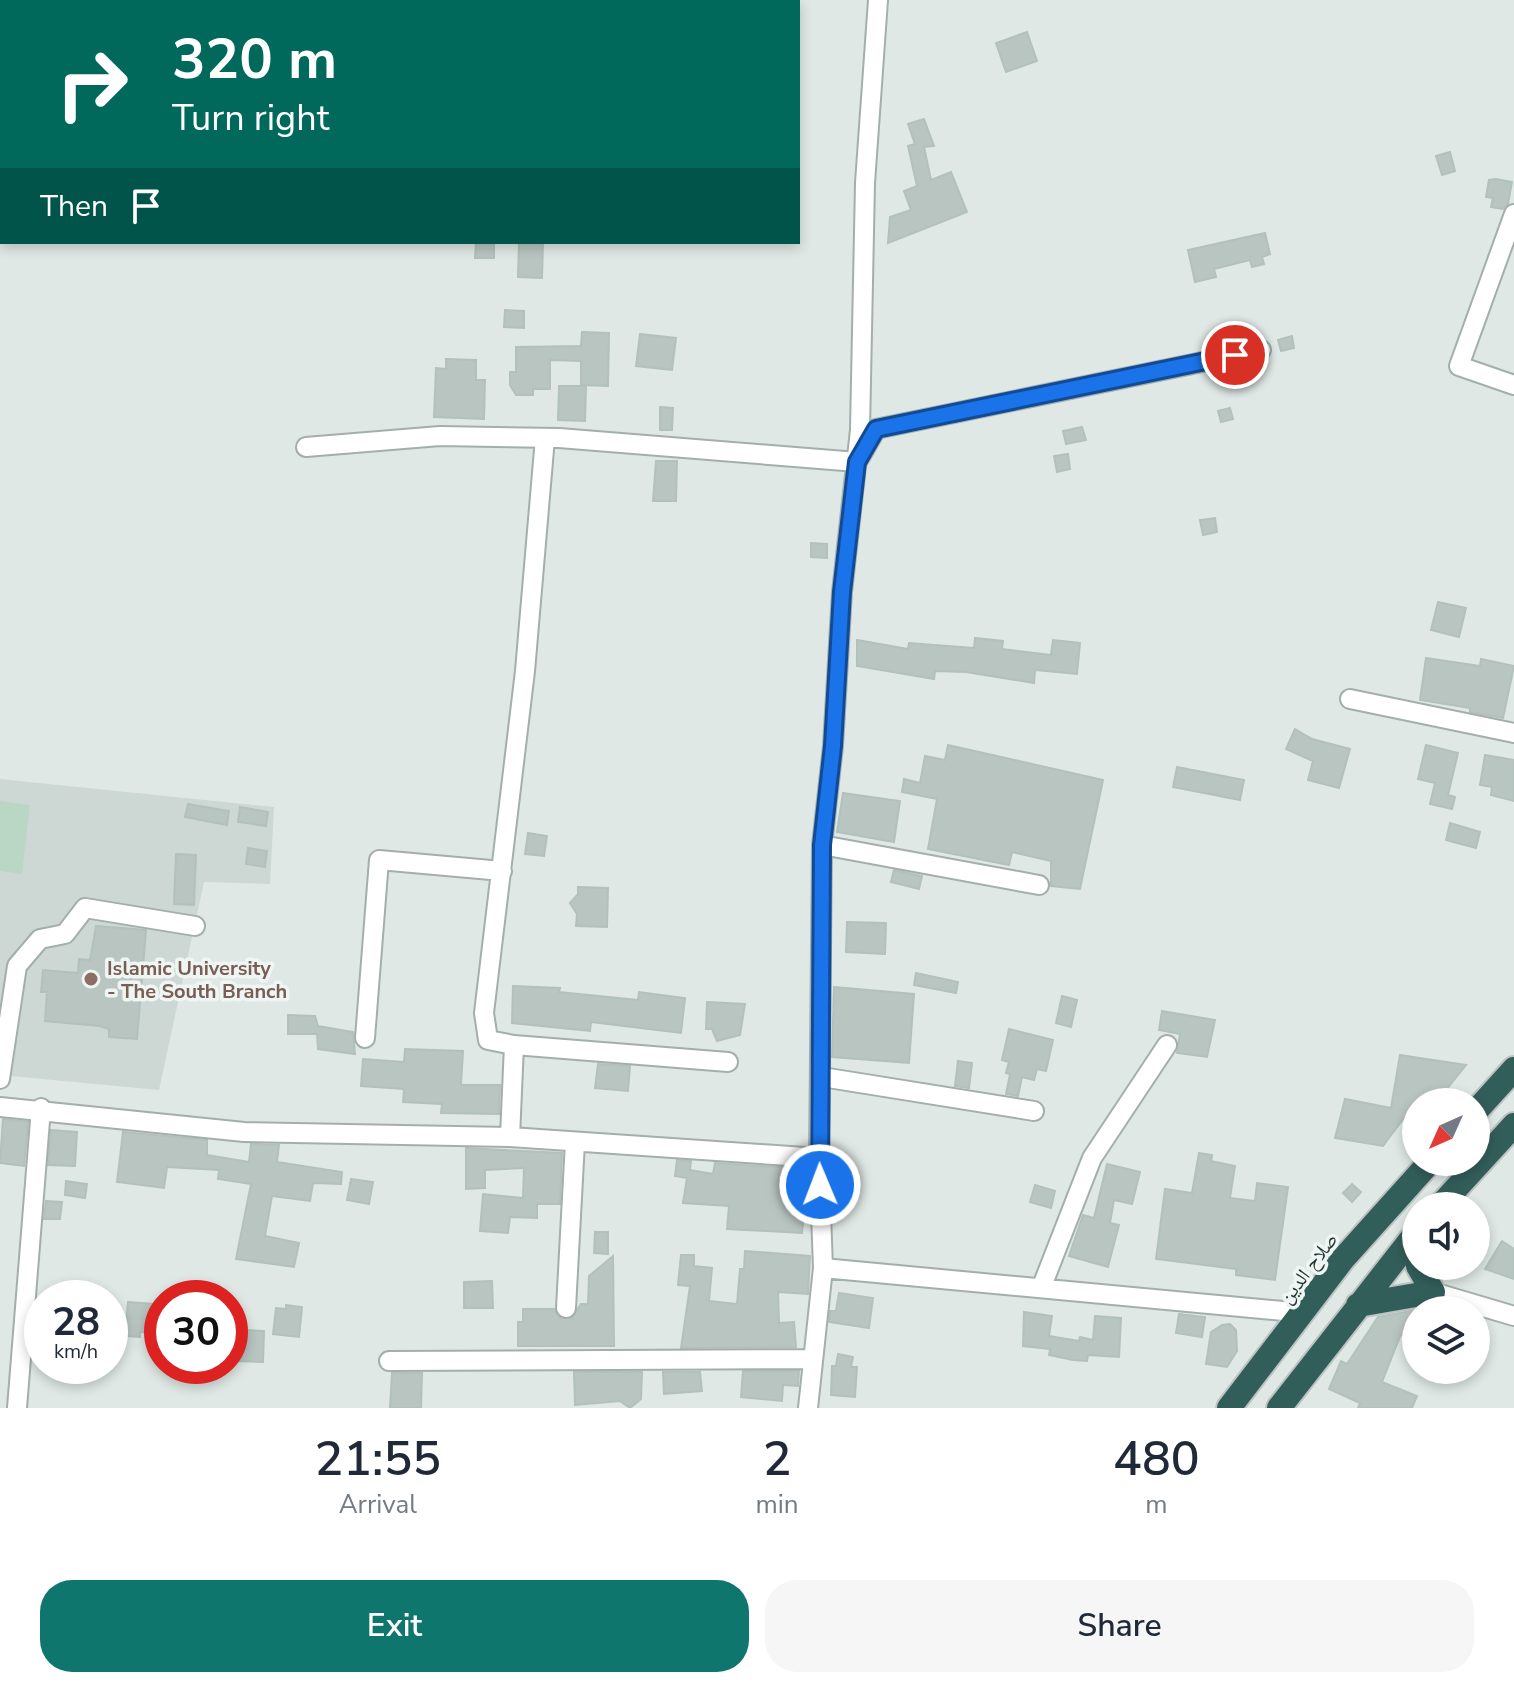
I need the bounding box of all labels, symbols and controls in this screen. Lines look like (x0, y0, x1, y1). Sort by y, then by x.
text: 320 m (172, 21, 337, 98)
icon: right (40, 32, 144, 136)
text: Turn right (172, 94, 329, 143)
icon: arrive (124, 184, 168, 228)
text: Then (40, 186, 108, 227)
pin (1201, 321, 1269, 389)
icon: arrive (1213, 333, 1257, 377)
place label: Islamic University - The South Branch (107, 955, 287, 1005)
marker: Islamic University - The South Branch (82, 970, 100, 988)
north arrow (1402, 1088, 1490, 1176)
map controls (1402, 1088, 1490, 1384)
position arrow (778, 1143, 862, 1227)
button: sound (1402, 1192, 1490, 1280)
street label: صلاح الدين (1273, 1227, 1344, 1310)
speed limit sign: 30 (144, 1280, 248, 1384)
text: 28 (52, 1295, 100, 1349)
button: layers (1402, 1296, 1490, 1384)
text: km/h (54, 1338, 98, 1365)
text: 21:55 (314, 1426, 441, 1492)
text: 2 (763, 1426, 791, 1492)
text: 480 (1113, 1426, 1200, 1492)
text: Arrival (339, 1487, 417, 1522)
text: min (756, 1487, 799, 1522)
text: m (1145, 1487, 1167, 1522)
button: Exit (40, 1580, 749, 1672)
button: Share (765, 1580, 1474, 1672)

